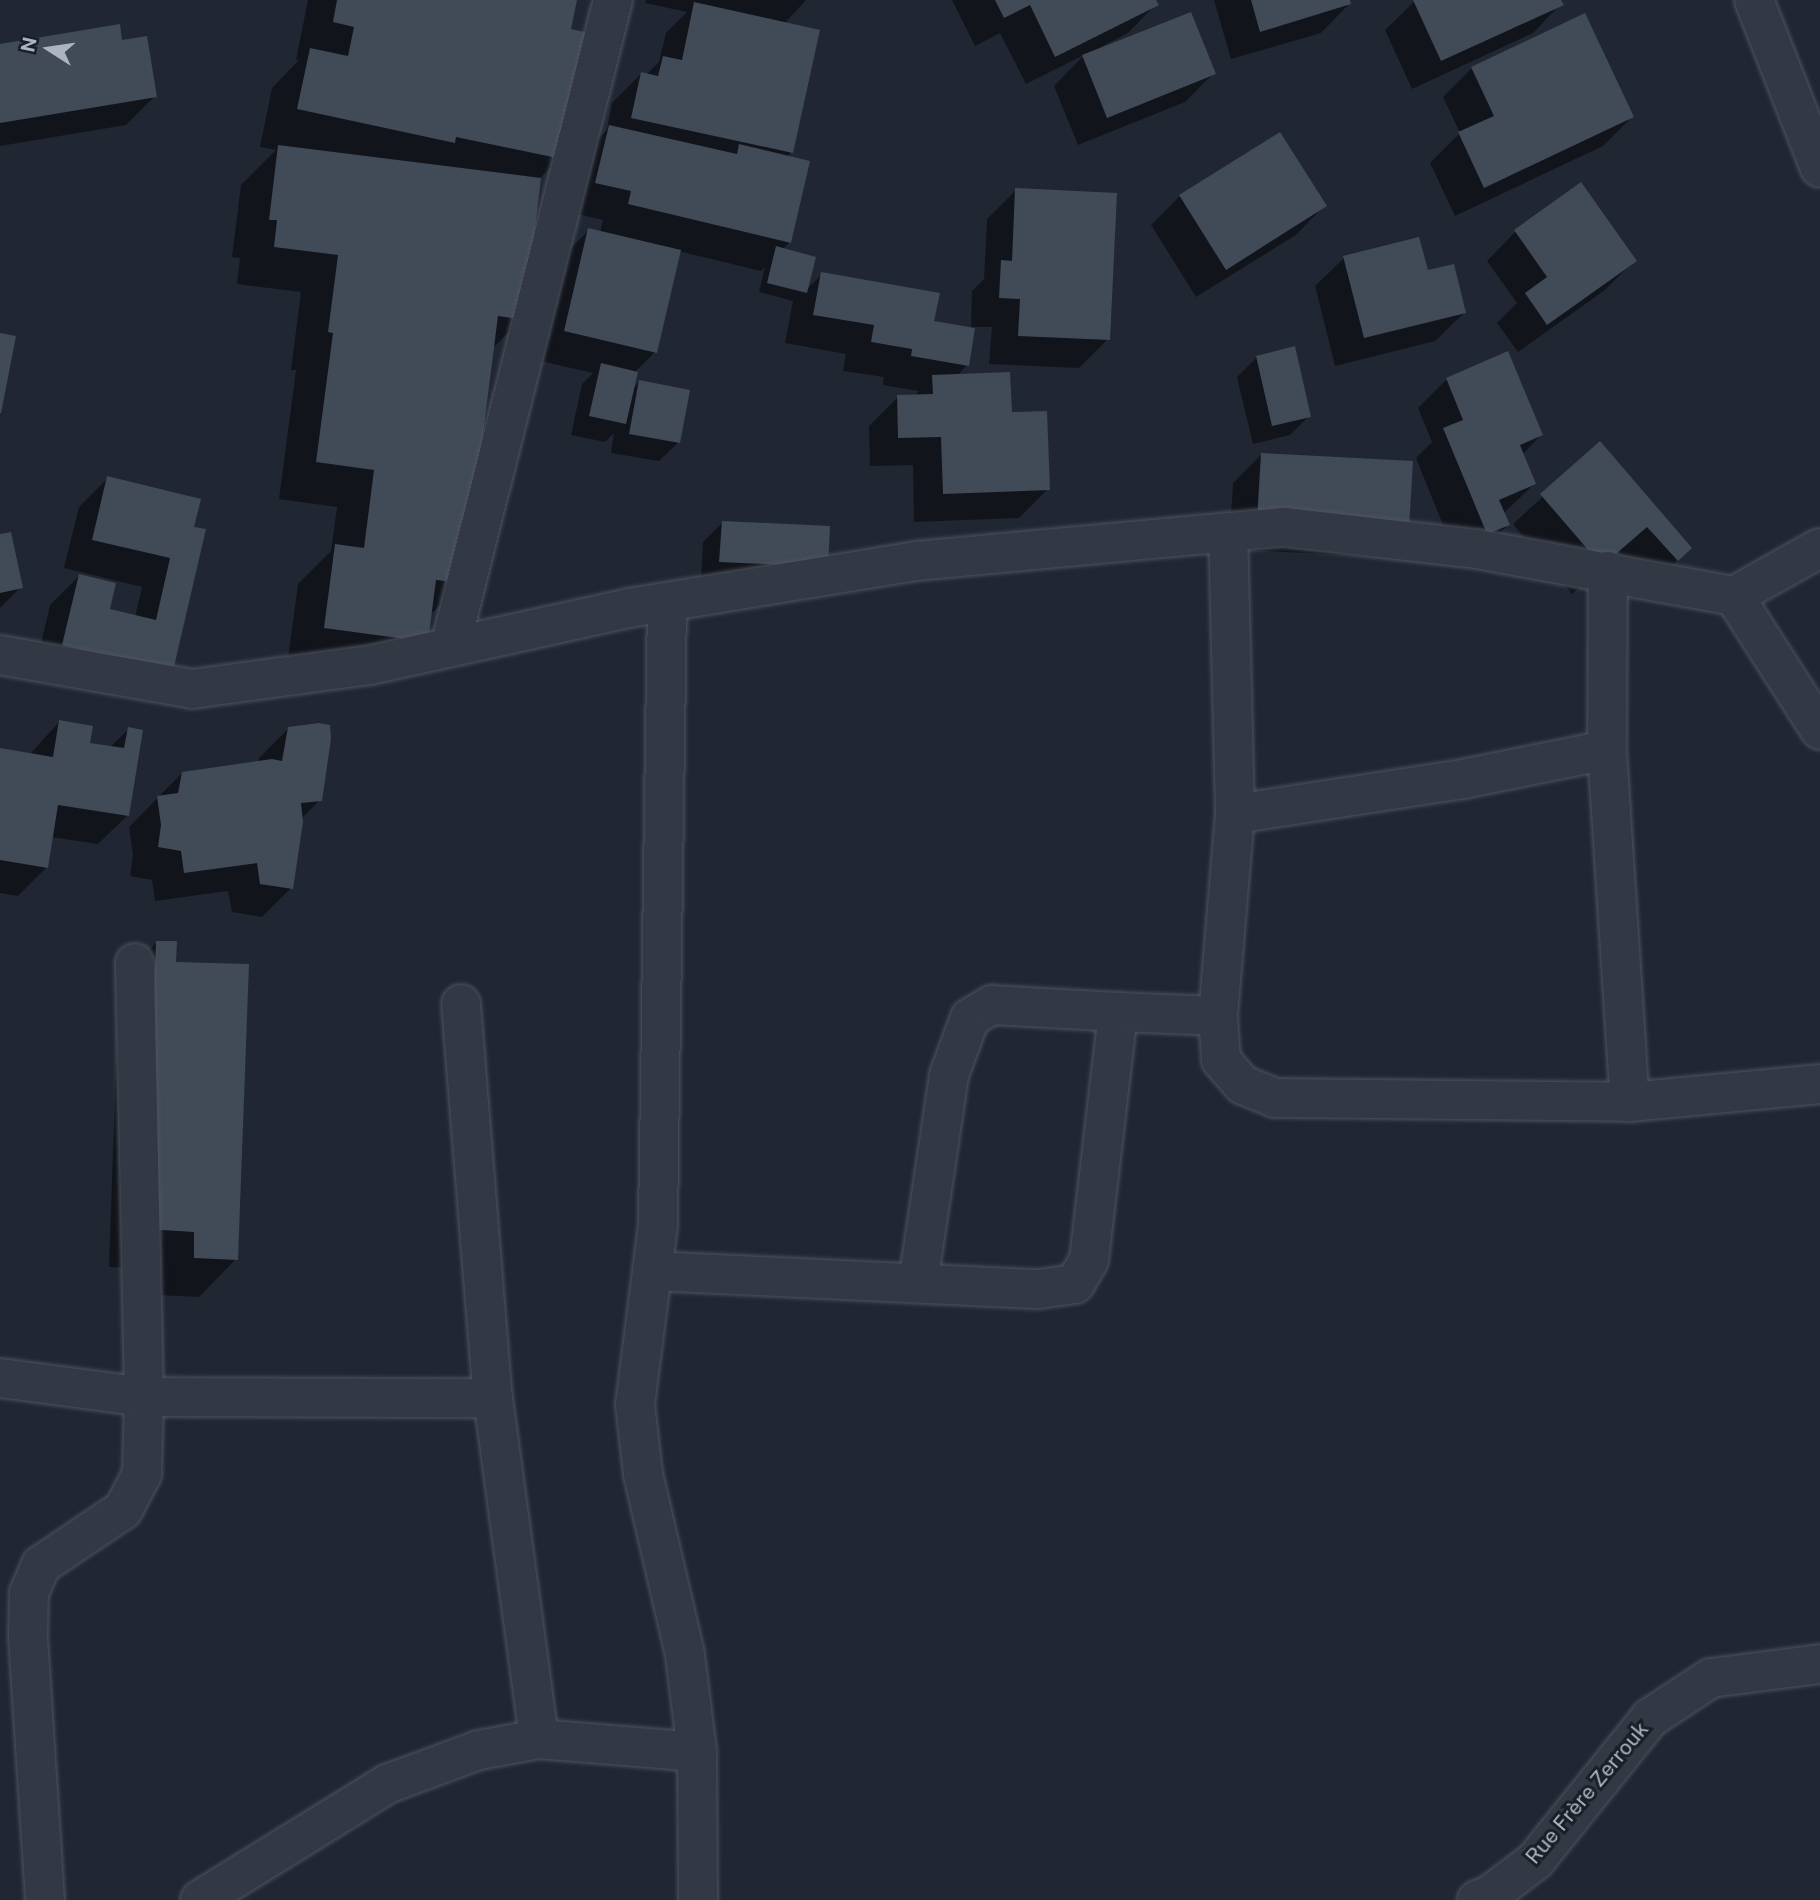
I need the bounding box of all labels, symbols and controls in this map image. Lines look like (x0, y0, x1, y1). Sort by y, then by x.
north arrow (14, 14, 84, 84)
text: N (16, 35, 41, 54)
street label: Rue Frère Zerrouk (1520, 1717, 1654, 1869)

